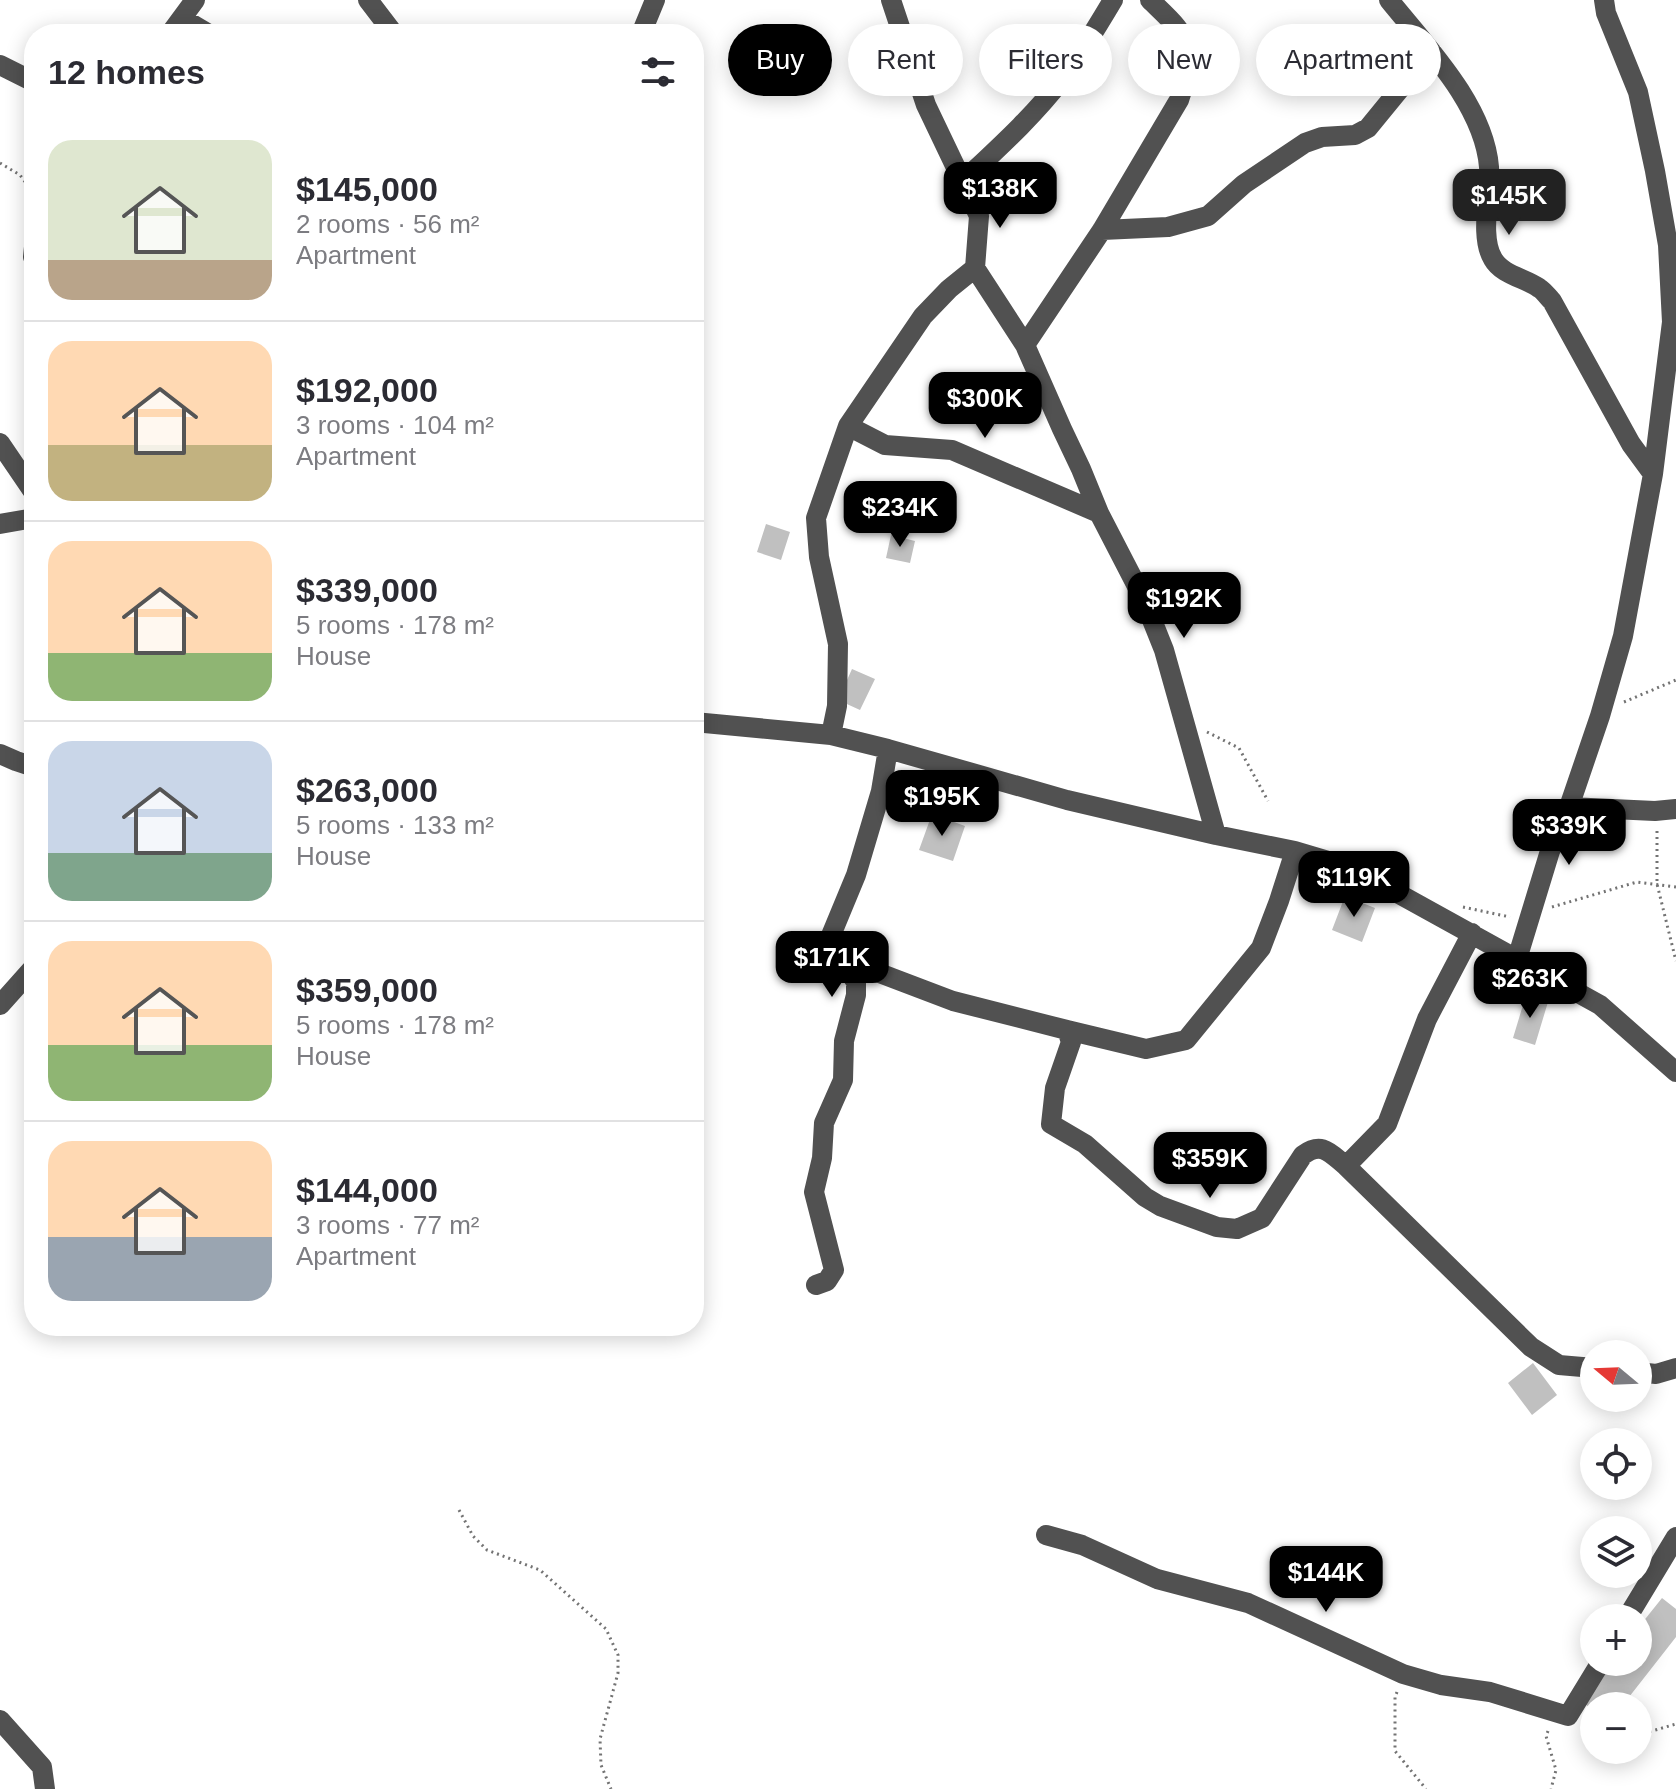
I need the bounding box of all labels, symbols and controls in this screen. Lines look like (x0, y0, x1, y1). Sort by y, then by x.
chip: Buy (728, 24, 832, 96)
chip: Rent (848, 24, 963, 96)
chip: Filters (979, 24, 1112, 96)
chip: New (1128, 24, 1240, 96)
chip: Apartment (1256, 24, 1441, 96)
icon: filters (636, 50, 680, 94)
text: 12 homes (48, 53, 205, 91)
pin: $138K (944, 162, 1056, 230)
pin: $145K (1453, 169, 1565, 237)
text: $145,000 (296, 170, 438, 208)
icon: home (112, 172, 208, 268)
text: $138K (962, 173, 1038, 203)
text: $145K (1471, 180, 1547, 210)
text: 2 rooms · 56 m² (296, 209, 480, 239)
text: Apartment (296, 240, 416, 270)
text: $192,000 (296, 371, 438, 409)
pin: $300K (929, 372, 1041, 440)
icon: home (112, 373, 208, 469)
text: $300K (947, 383, 1023, 413)
text: 3 rooms · 104 m² (296, 410, 494, 440)
text: Apartment (296, 441, 416, 471)
pin: $234K (844, 481, 956, 549)
text: $234K (862, 492, 938, 522)
text: $339,000 (296, 571, 438, 609)
pin: $192K (1128, 572, 1240, 640)
icon: home (112, 573, 208, 669)
text: $192K (1146, 583, 1222, 613)
text: 5 rooms · 178 m² (296, 610, 494, 640)
text: House (296, 641, 371, 671)
pin: $195K (886, 770, 998, 838)
text: $263,000 (296, 771, 438, 809)
icon: home (112, 773, 208, 869)
text: $195K (904, 781, 980, 811)
pin: $339K (1513, 799, 1625, 867)
text: 5 rooms · 133 m² (296, 810, 494, 840)
text: $339K (1531, 810, 1607, 840)
text: House (296, 841, 371, 871)
pin: $119K (1298, 851, 1410, 919)
text: $119K (1316, 862, 1392, 892)
pin: $171K (776, 931, 888, 999)
text: $171K (794, 942, 870, 972)
pin: $263K (1474, 952, 1586, 1020)
text: $263K (1492, 963, 1568, 993)
text: $359,000 (296, 971, 438, 1009)
icon: home (112, 973, 208, 1069)
text: 5 rooms · 178 m² (296, 1010, 494, 1040)
text: House (296, 1041, 371, 1071)
pin: $359K (1154, 1132, 1266, 1200)
text: $359K (1172, 1143, 1248, 1173)
text: $144,000 (296, 1171, 438, 1209)
icon: home (112, 1173, 208, 1269)
text: 3 rooms · 77 m² (296, 1210, 480, 1240)
text: Apartment (296, 1241, 416, 1271)
north arrow (1580, 1340, 1652, 1412)
map controls (1580, 1340, 1652, 1764)
button: locate (1580, 1428, 1652, 1500)
button: layers (1580, 1516, 1652, 1588)
pin: $144K (1270, 1546, 1382, 1614)
text: $144K (1288, 1557, 1364, 1587)
button: + (1580, 1604, 1652, 1676)
button: − (1580, 1692, 1652, 1764)

